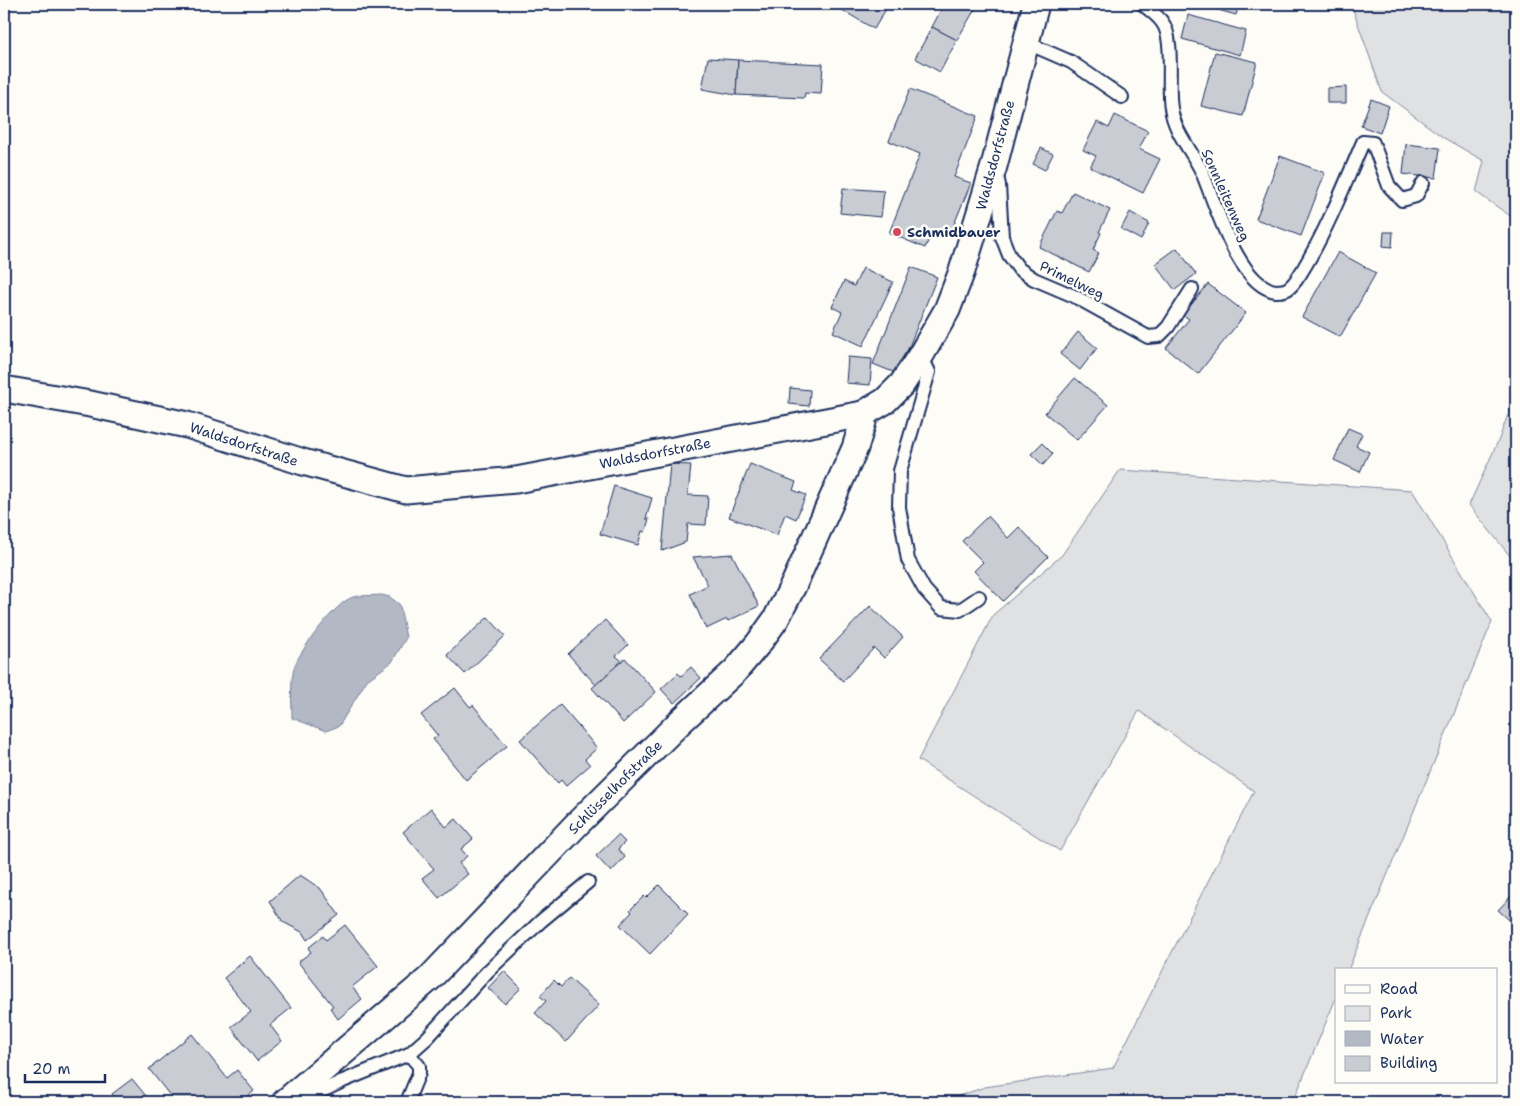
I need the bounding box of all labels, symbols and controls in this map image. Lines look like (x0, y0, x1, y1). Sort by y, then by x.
street label: Waldsdorfstraße (972, 98, 1018, 212)
street label: Sonnleitenweg (1198, 146, 1254, 244)
place label: Schmidbauer (907, 223, 1001, 241)
marker: Schmidbauer (891, 226, 903, 238)
street label: Primelweg (1037, 257, 1107, 303)
street label: Waldsdorfstraße (187, 418, 301, 470)
street label: Waldsdorfstraße (598, 433, 712, 473)
street label: Schlüsselhofstraße (564, 736, 666, 838)
legend (1335, 968, 1498, 1084)
text: Road (1380, 979, 1418, 999)
text: Park (1380, 1003, 1412, 1023)
text: Water (1380, 1029, 1424, 1049)
scale bar (25, 1051, 105, 1083)
text: Building (1380, 1053, 1437, 1073)
text: 20 m (32, 1059, 71, 1079)

